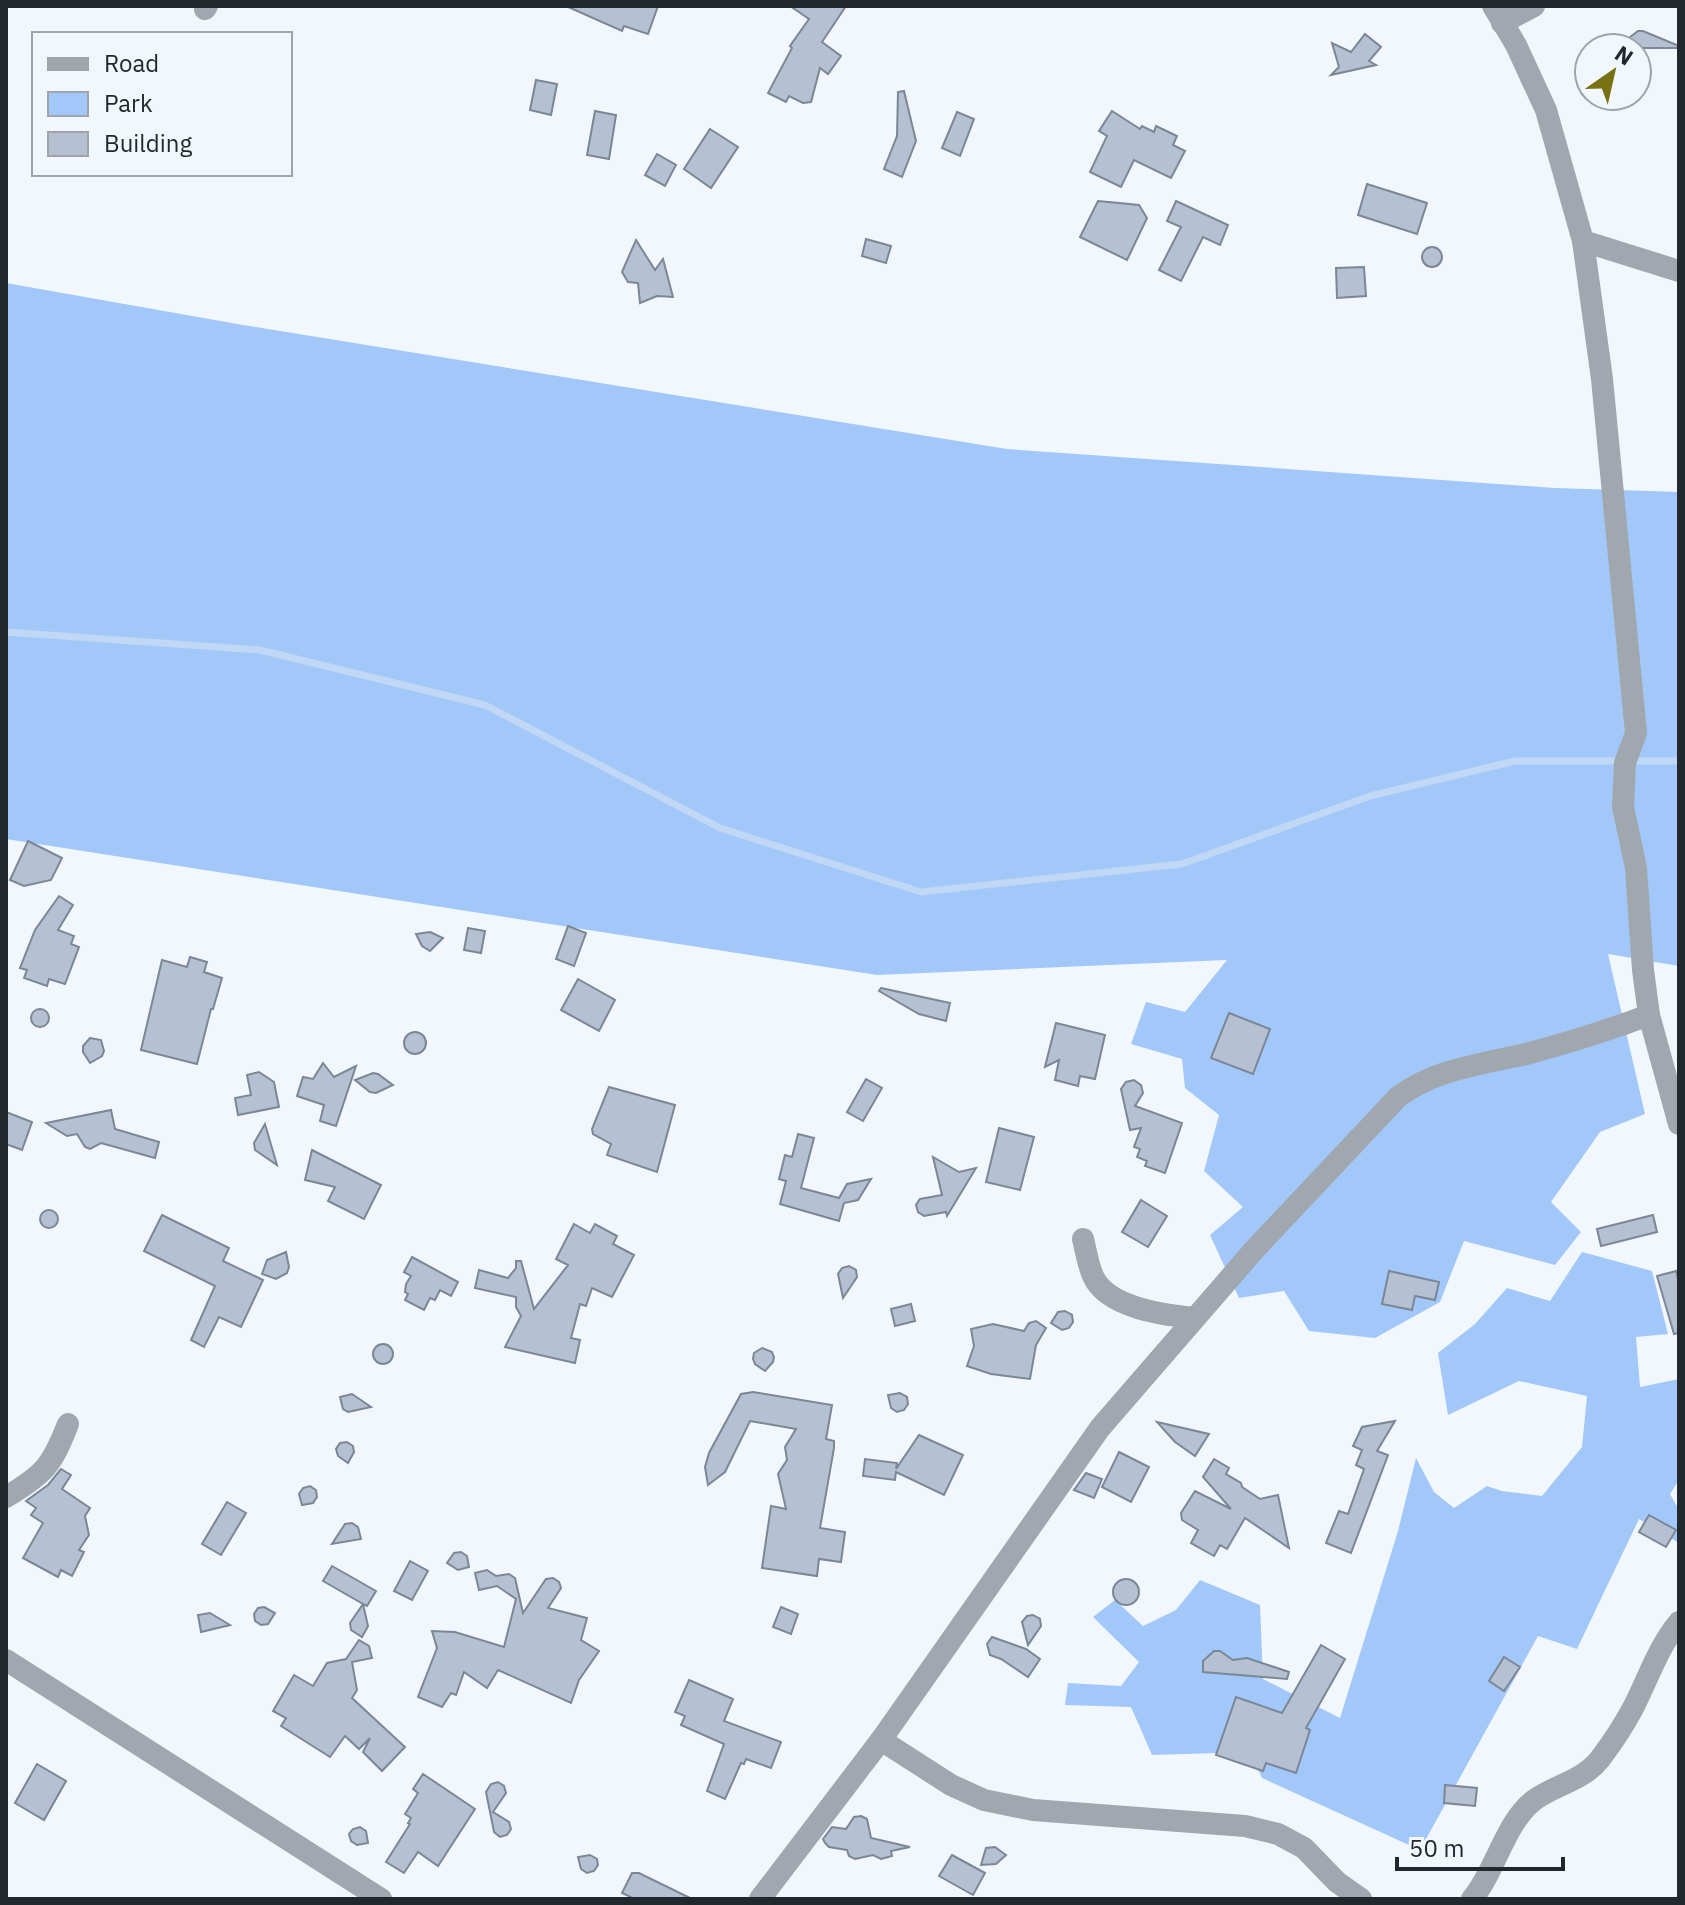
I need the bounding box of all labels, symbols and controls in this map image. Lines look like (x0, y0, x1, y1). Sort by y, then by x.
legend (32, 32, 292, 176)
north arrow (1573, 32, 1653, 112)
text: N (1610, 39, 1639, 71)
text: Road (104, 47, 159, 79)
text: Park (104, 87, 153, 119)
text: Building (104, 127, 192, 159)
scale bar (1397, 1821, 1563, 1871)
text: 50 m (1409, 1832, 1464, 1864)

